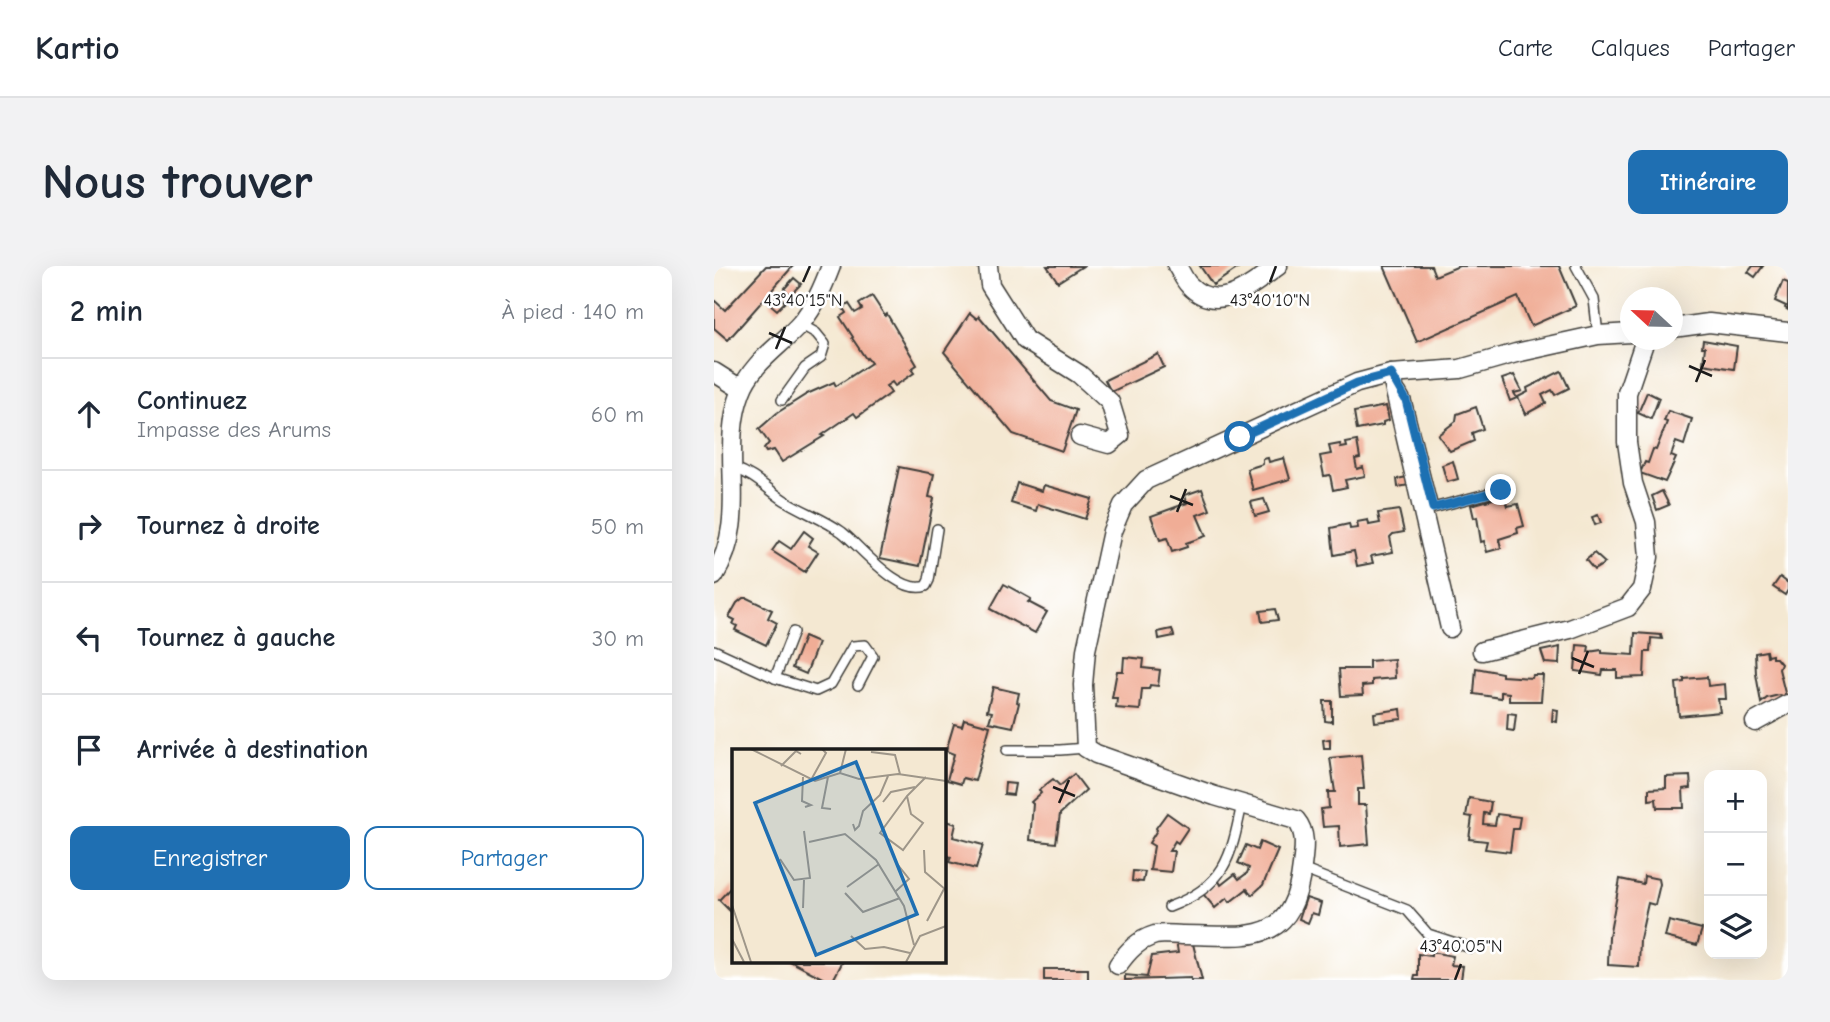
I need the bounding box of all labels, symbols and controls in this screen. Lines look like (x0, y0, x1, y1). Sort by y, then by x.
text: Kartio (35, 29, 120, 67)
text: Carte (1498, 34, 1553, 62)
text: Calques (1591, 34, 1670, 62)
text: Partager (1708, 34, 1795, 62)
button: Itinéraire (1628, 150, 1788, 214)
text: Nous trouver (42, 154, 313, 210)
north arrow (1620, 287, 1683, 350)
text: 43°40'15"N (763, 290, 843, 311)
text: 43°40'10"N (1230, 290, 1310, 311)
text: 2 min (70, 294, 143, 329)
text: À pied · 140 m (501, 298, 644, 325)
text: Continuez (137, 386, 247, 416)
icon: ahead (70, 395, 108, 433)
text: 60 m (591, 401, 644, 428)
text: Impasse des Arums (137, 416, 331, 443)
route start (1224, 421, 1255, 452)
route end (1485, 474, 1516, 505)
icon: right (70, 507, 108, 545)
text: Tournez à droite (137, 511, 320, 541)
text: 50 m (591, 513, 644, 540)
icon: left (70, 619, 108, 657)
text: Tournez à gauche (137, 623, 335, 653)
text: 30 m (592, 625, 644, 652)
icon: arrive (70, 731, 108, 769)
text: Arrivée à destination (137, 735, 368, 765)
inset map (732, 749, 945, 962)
map controls (1704, 770, 1767, 959)
button: + (1704, 770, 1767, 833)
button: Enregistrer (70, 826, 350, 890)
button: Partager (364, 826, 644, 890)
button: − (1704, 833, 1767, 896)
button: layers (1704, 896, 1767, 959)
text: 43°40'05"N (1420, 936, 1502, 957)

